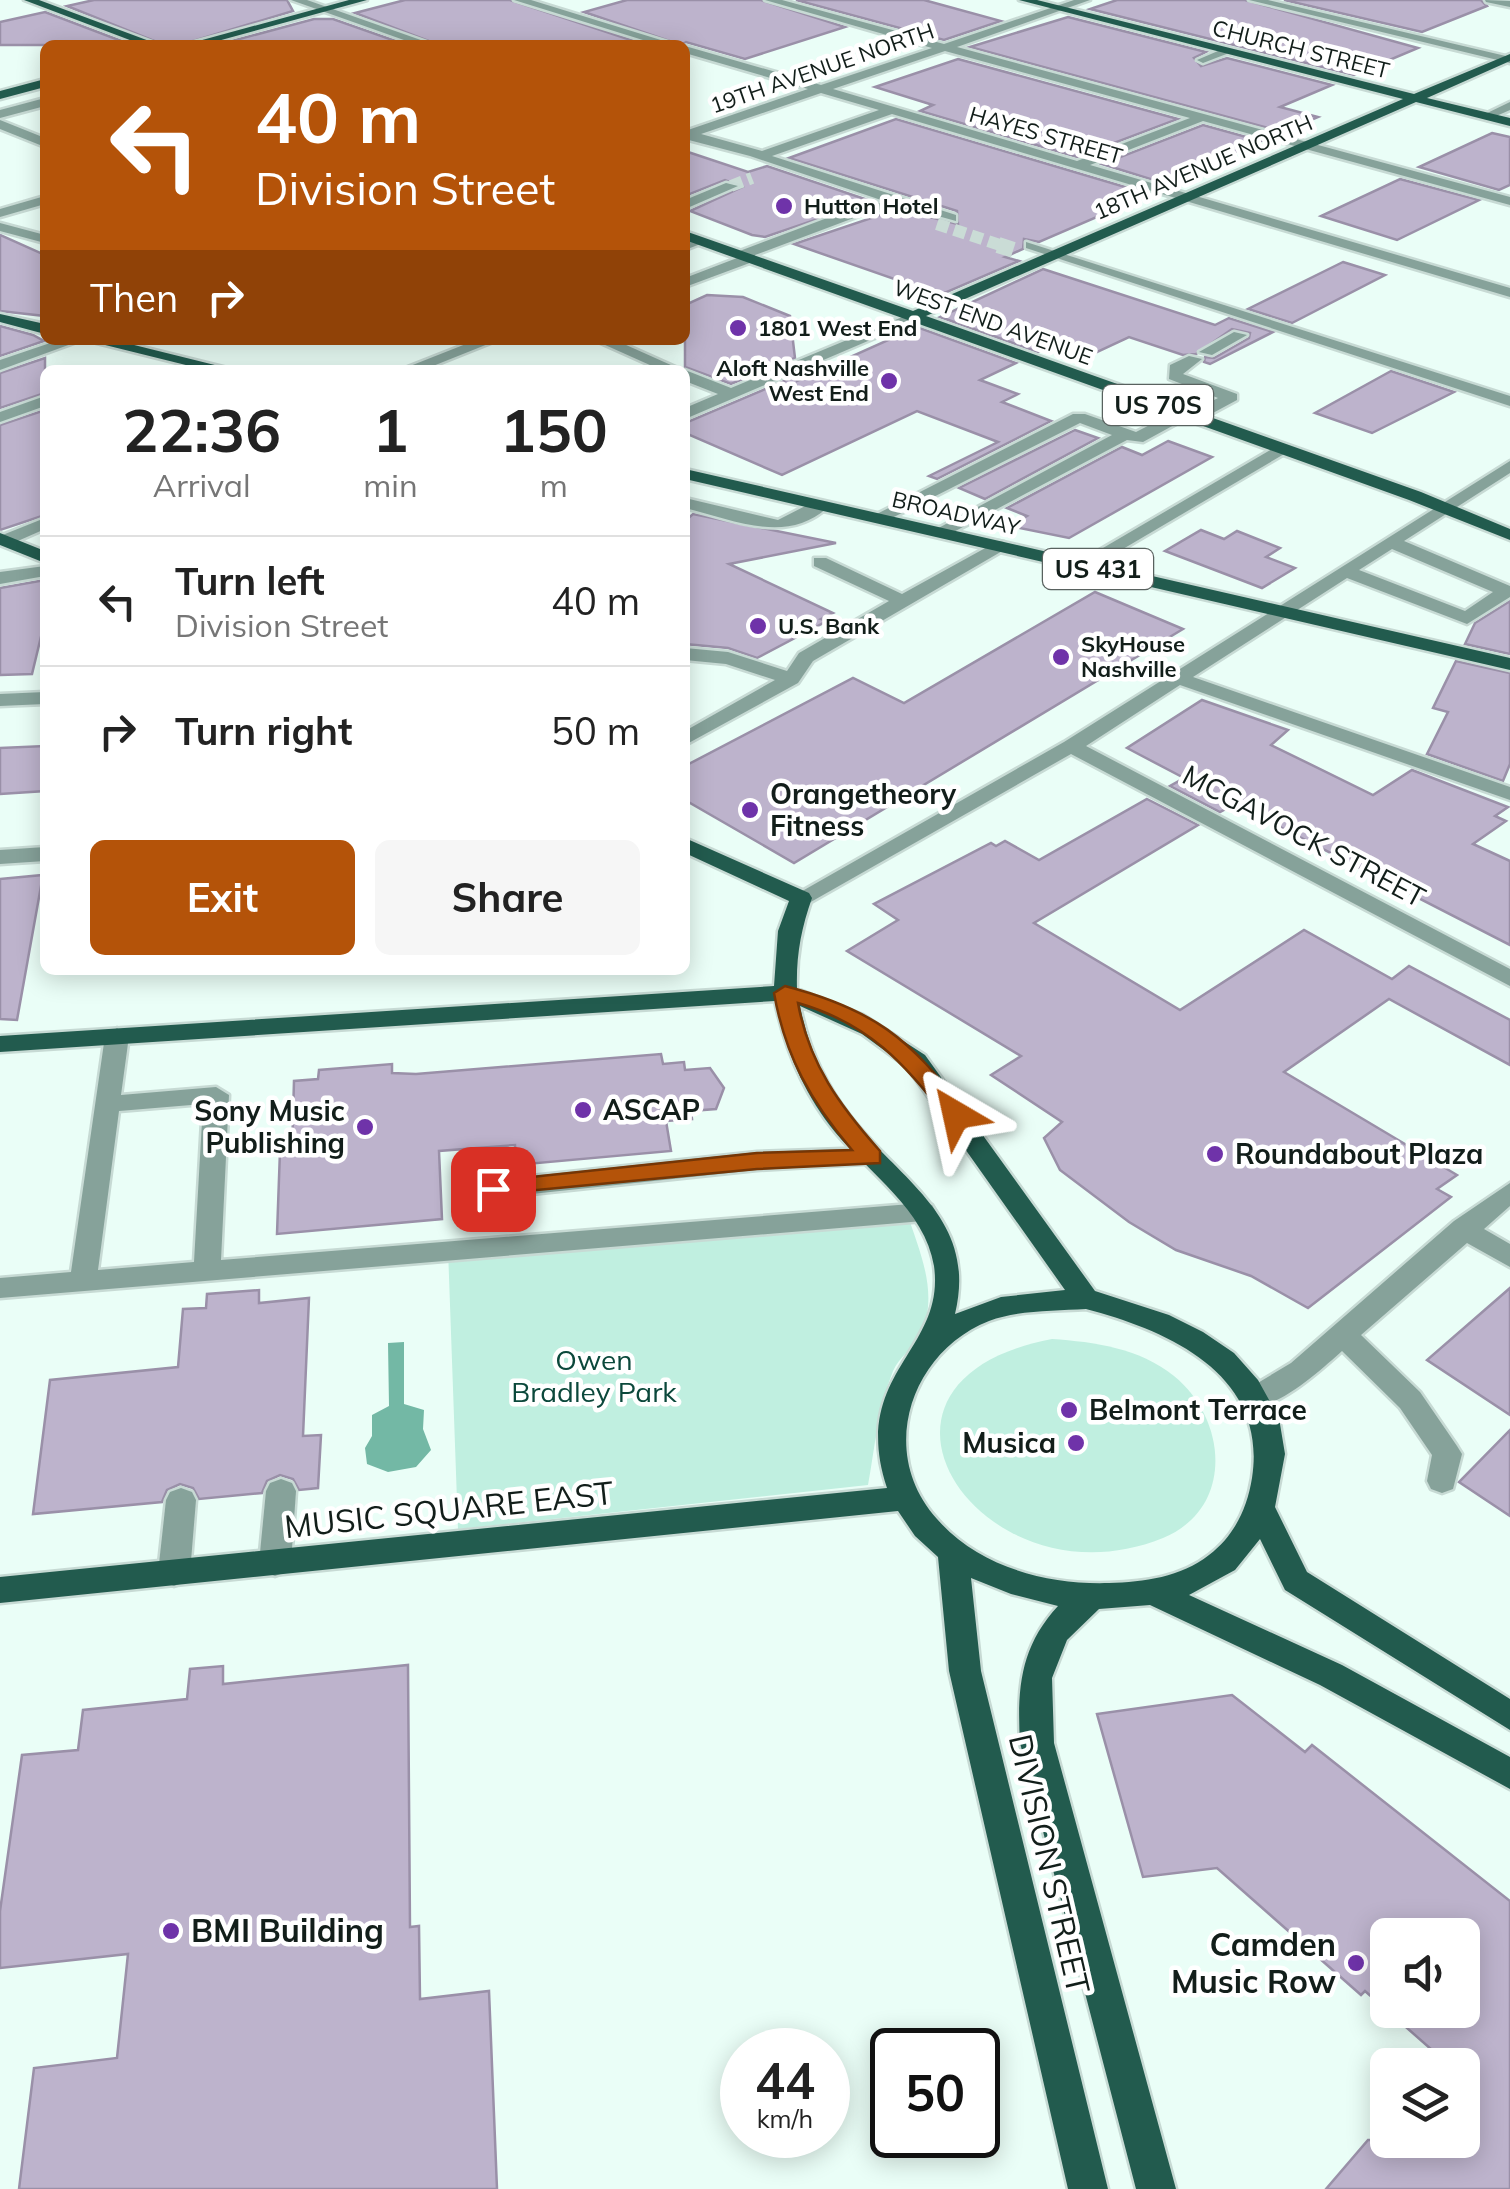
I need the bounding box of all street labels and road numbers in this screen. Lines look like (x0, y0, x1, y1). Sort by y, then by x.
street label: CHURCH STREET (1210, 13, 1392, 85)
street label: 19TH AVENUE NORTH (706, 16, 938, 120)
street label: HAYES STREET (966, 100, 1126, 170)
street label: 18TH AVENUE NORTH (1089, 108, 1317, 226)
street label: WEST END AVENUE (890, 273, 1096, 371)
road number: US 70S (1103, 385, 1213, 425)
street label: BROADWAY (889, 485, 1023, 541)
road number: US 431 (1043, 549, 1153, 589)
street label: MCGAVOCK STREET (1177, 757, 1432, 914)
street label: MUSIC SQUARE EAST (282, 1472, 615, 1546)
street label: DIVISION STREET (1001, 1730, 1099, 1998)

